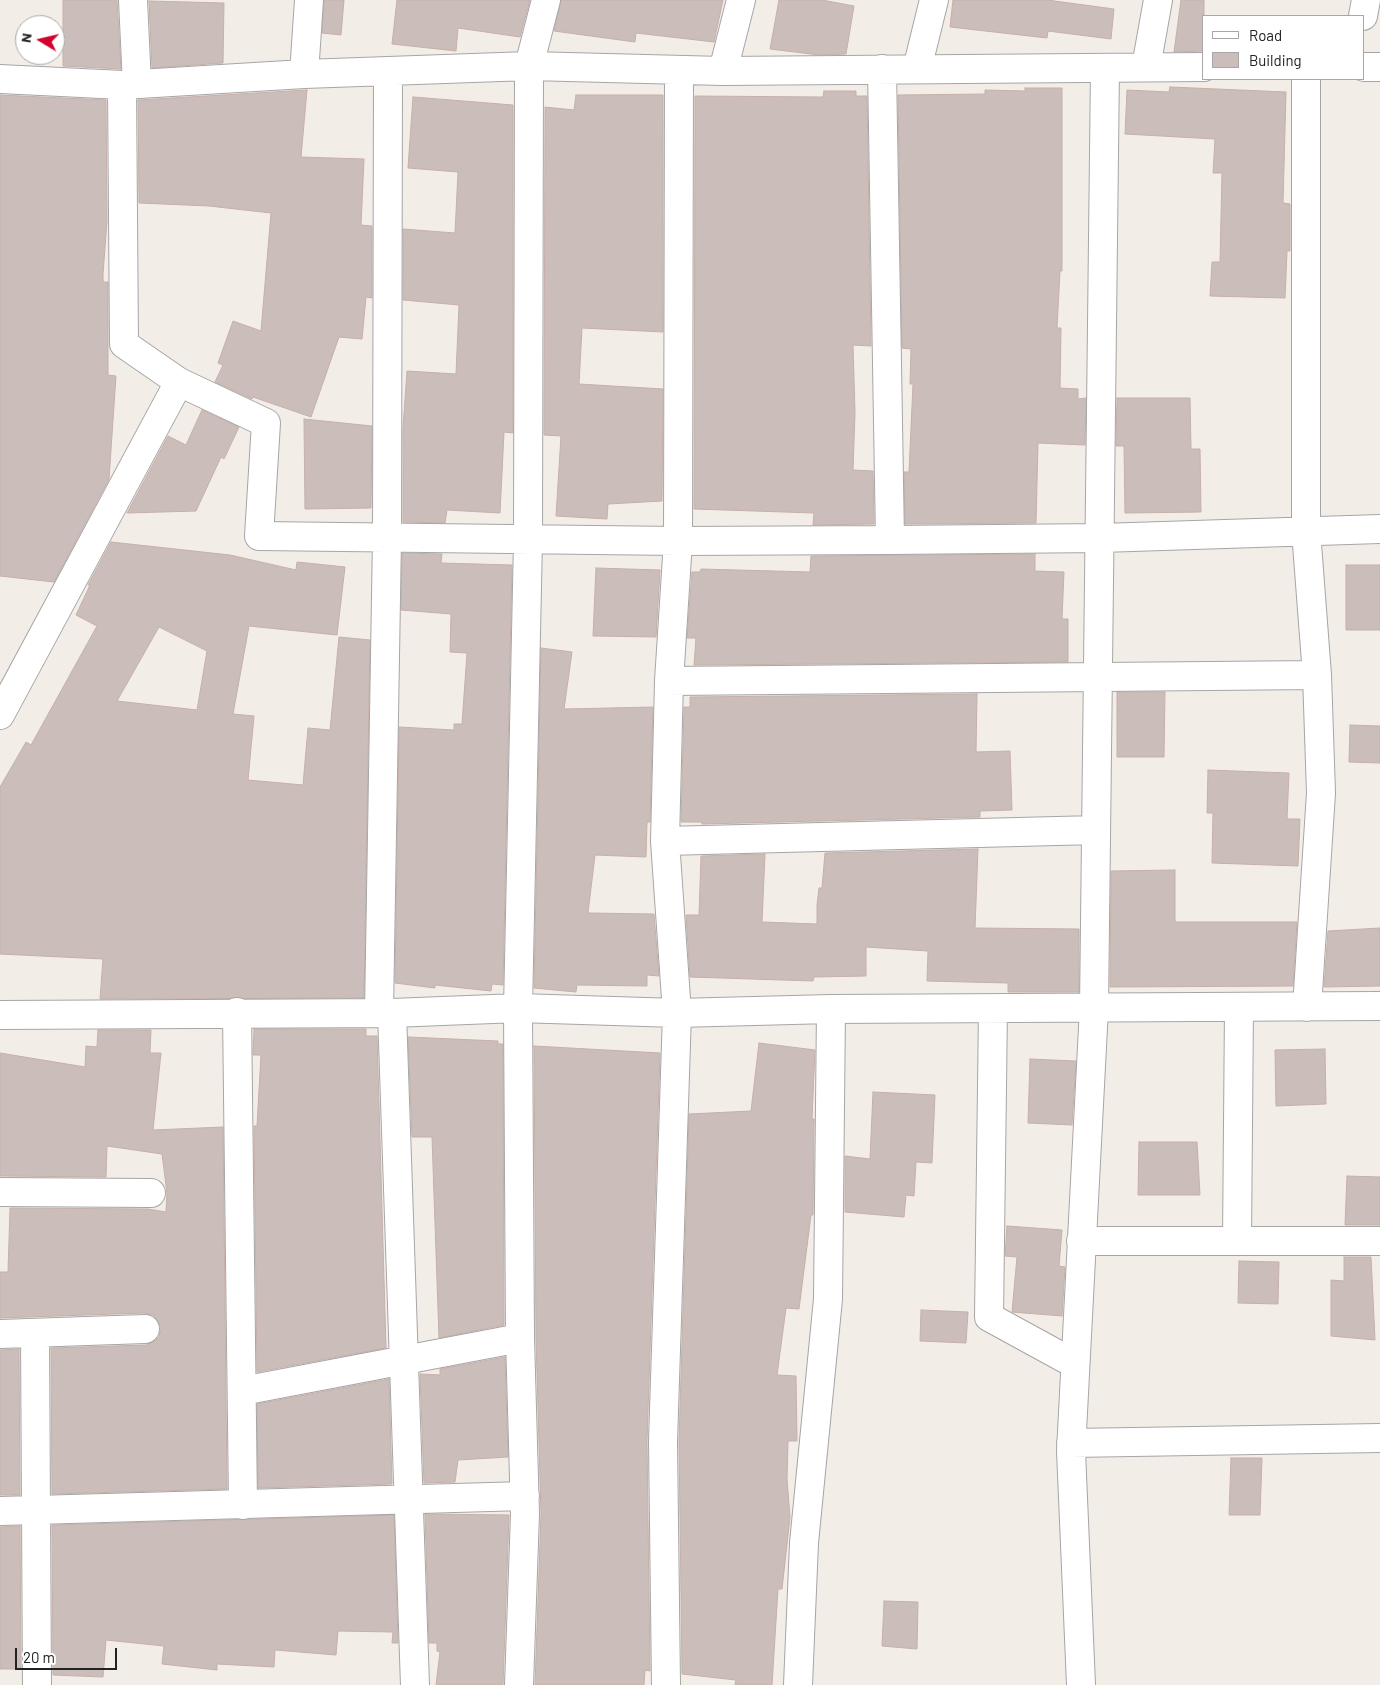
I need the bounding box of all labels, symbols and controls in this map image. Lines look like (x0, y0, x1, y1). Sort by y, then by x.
north arrow (15, 15, 65, 65)
legend (1202, 15, 1365, 80)
text: Road (1249, 26, 1282, 44)
text: N (17, 32, 35, 44)
text: Building (1249, 51, 1302, 69)
scale bar (18, 1638, 120, 1670)
text: 20 m (23, 1648, 55, 1666)

